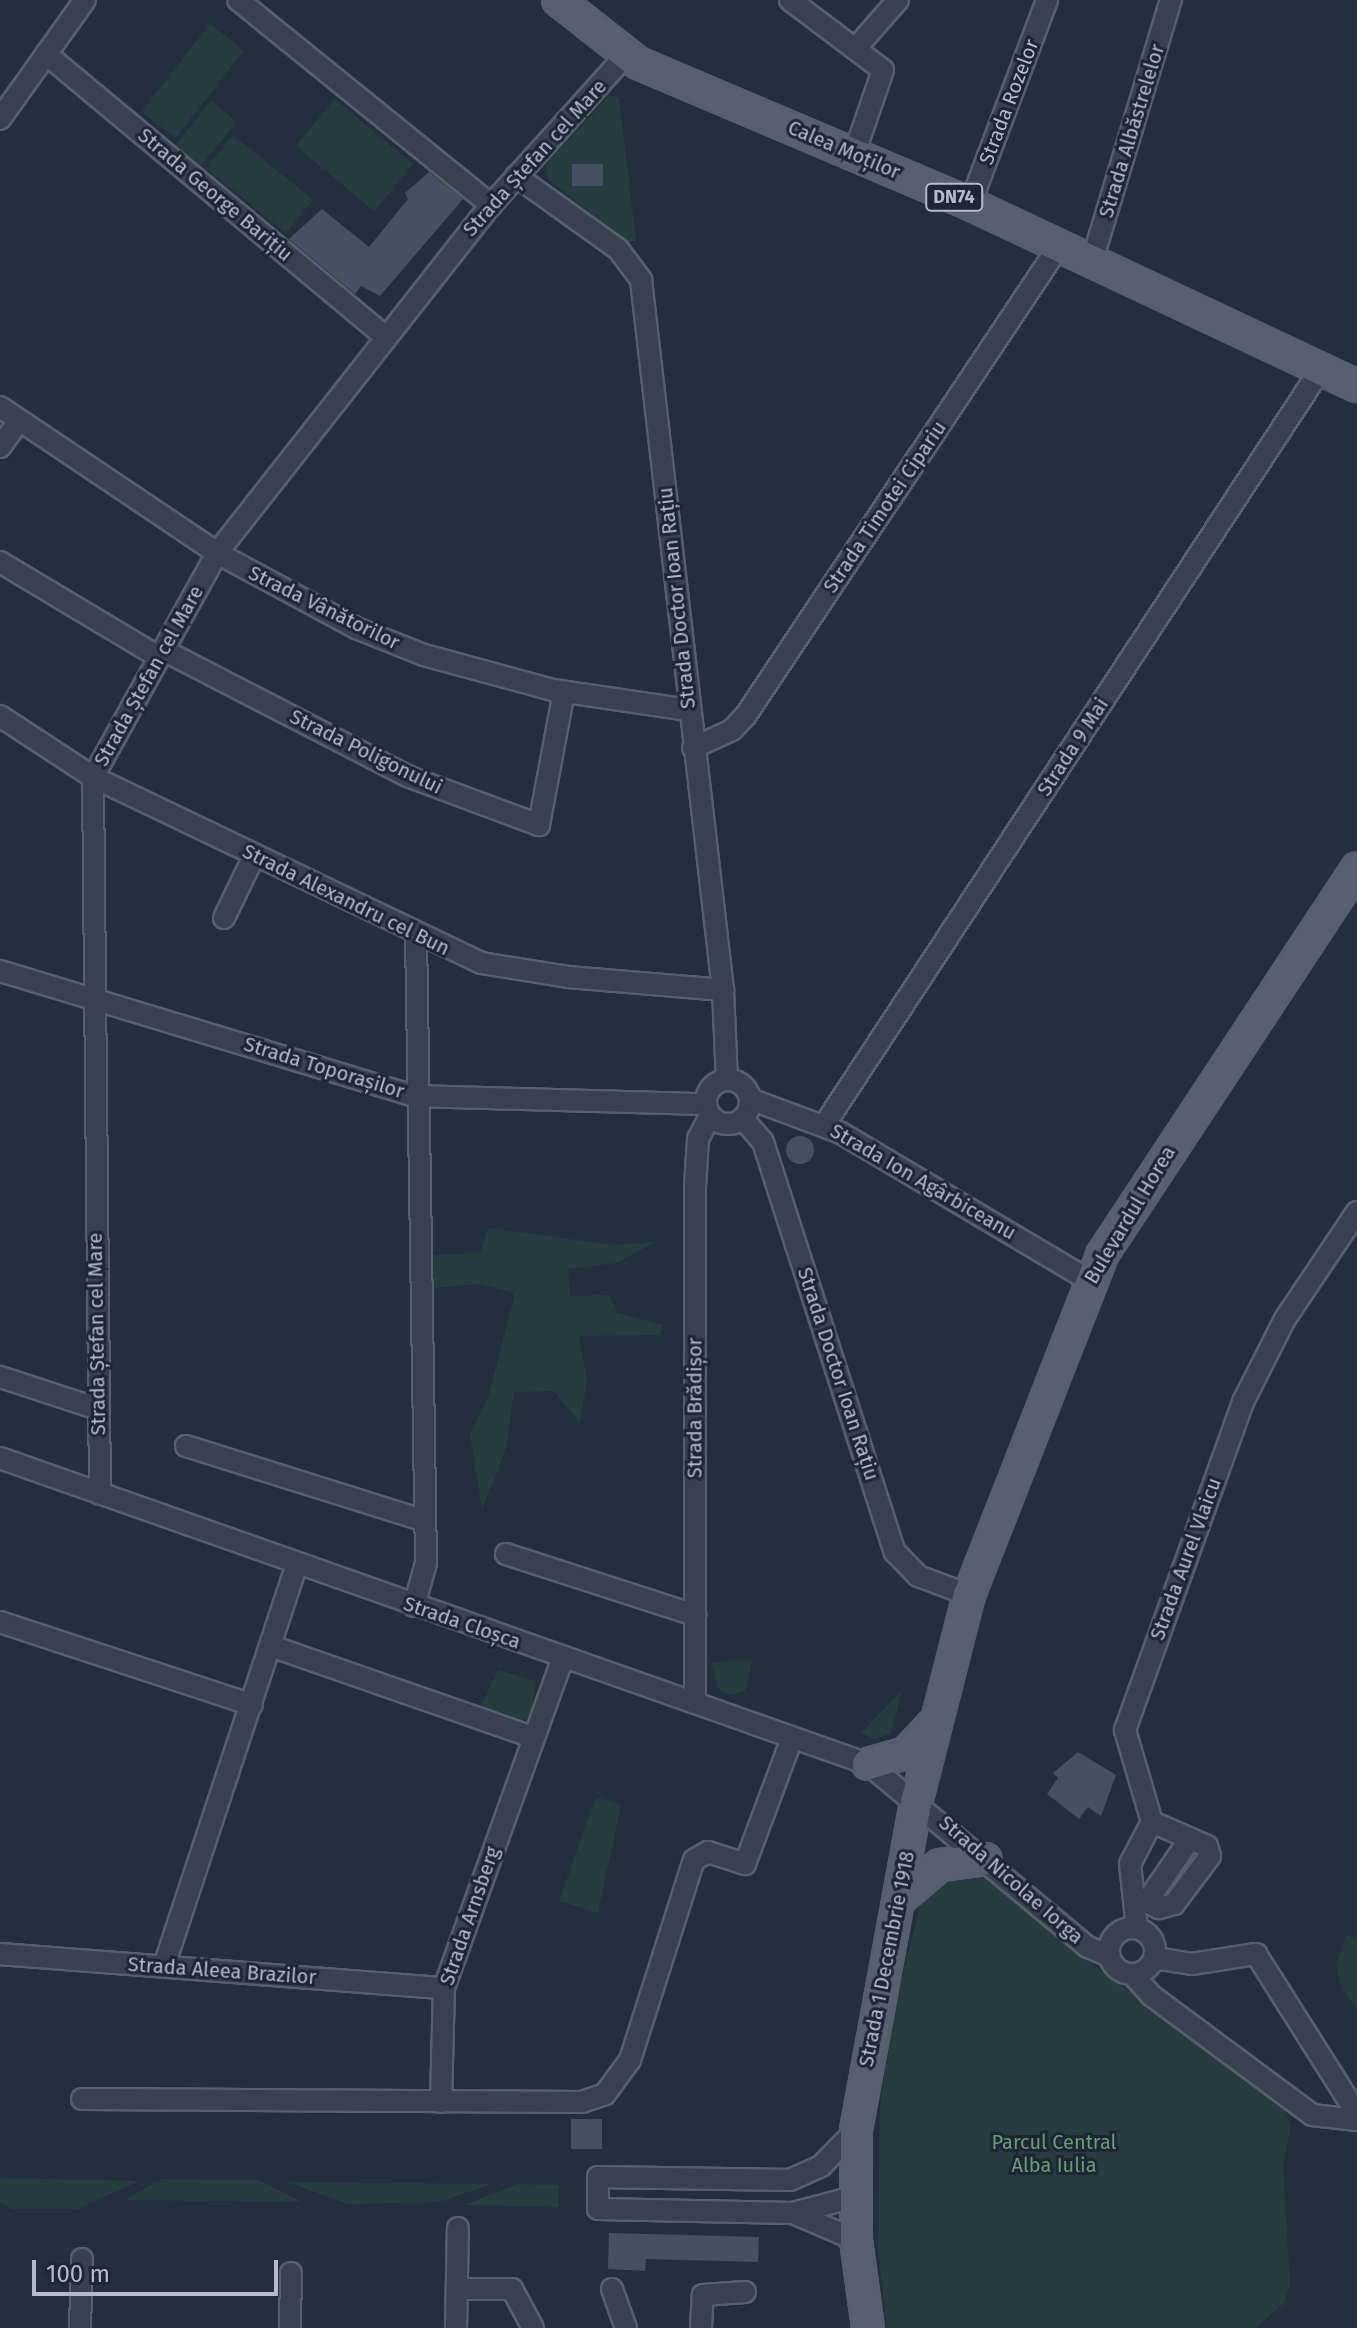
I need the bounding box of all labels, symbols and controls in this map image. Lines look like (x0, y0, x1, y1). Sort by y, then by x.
street label: Strada Rozelor (974, 36, 1044, 168)
street label: Strada Albăstrelelor (1094, 41, 1170, 221)
street label: Strada Ștefan cel Mare (458, 75, 612, 241)
street label: Calea Moților (784, 116, 904, 184)
street label: Strada George Barițiu (133, 123, 297, 267)
road number: DN74 (924, 183, 984, 211)
street label: Strada Timotei Cipariu (819, 417, 951, 597)
street label: Strada Doctor Ioan Rațiu (653, 486, 701, 710)
street label: Strada Vânătorilor (245, 561, 403, 655)
street label: Strada Ștefan cel Mare (89, 582, 209, 770)
street label: Strada 9 Mai (1032, 693, 1114, 801)
street label: Strada Poligonului (286, 705, 446, 799)
street label: Strada Alexandru cel Bun (239, 839, 453, 961)
street label: Strada Toporașilor (241, 1032, 407, 1104)
street label: Strada Ion Agârbiceanu (826, 1119, 1020, 1245)
street label: Bulevardul Horea (1079, 1142, 1181, 1288)
street label: Strada Ștefan cel Mare (83, 1232, 111, 1436)
street label: Strada Doctor Ioan Rațiu (792, 1265, 884, 1483)
street label: Strada Brădișor (683, 1338, 707, 1478)
street label: Strada Aurel Vlaicu (1146, 1475, 1226, 1643)
street label: Strada Cloșca (400, 1592, 524, 1654)
street label: Strada Nicolae Iorga (934, 1811, 1088, 1949)
street label: Strada Arnsberg (435, 1844, 505, 1988)
street label: Strada 1 Decembrie 1918 (854, 1849, 920, 2069)
street label: Strada Aleea Brazilor (127, 1952, 317, 1990)
park label: Parcul Central Alba Iulia (992, 2130, 1116, 2177)
scale bar (36, 2244, 282, 2294)
text: 100 m (46, 2260, 110, 2288)

